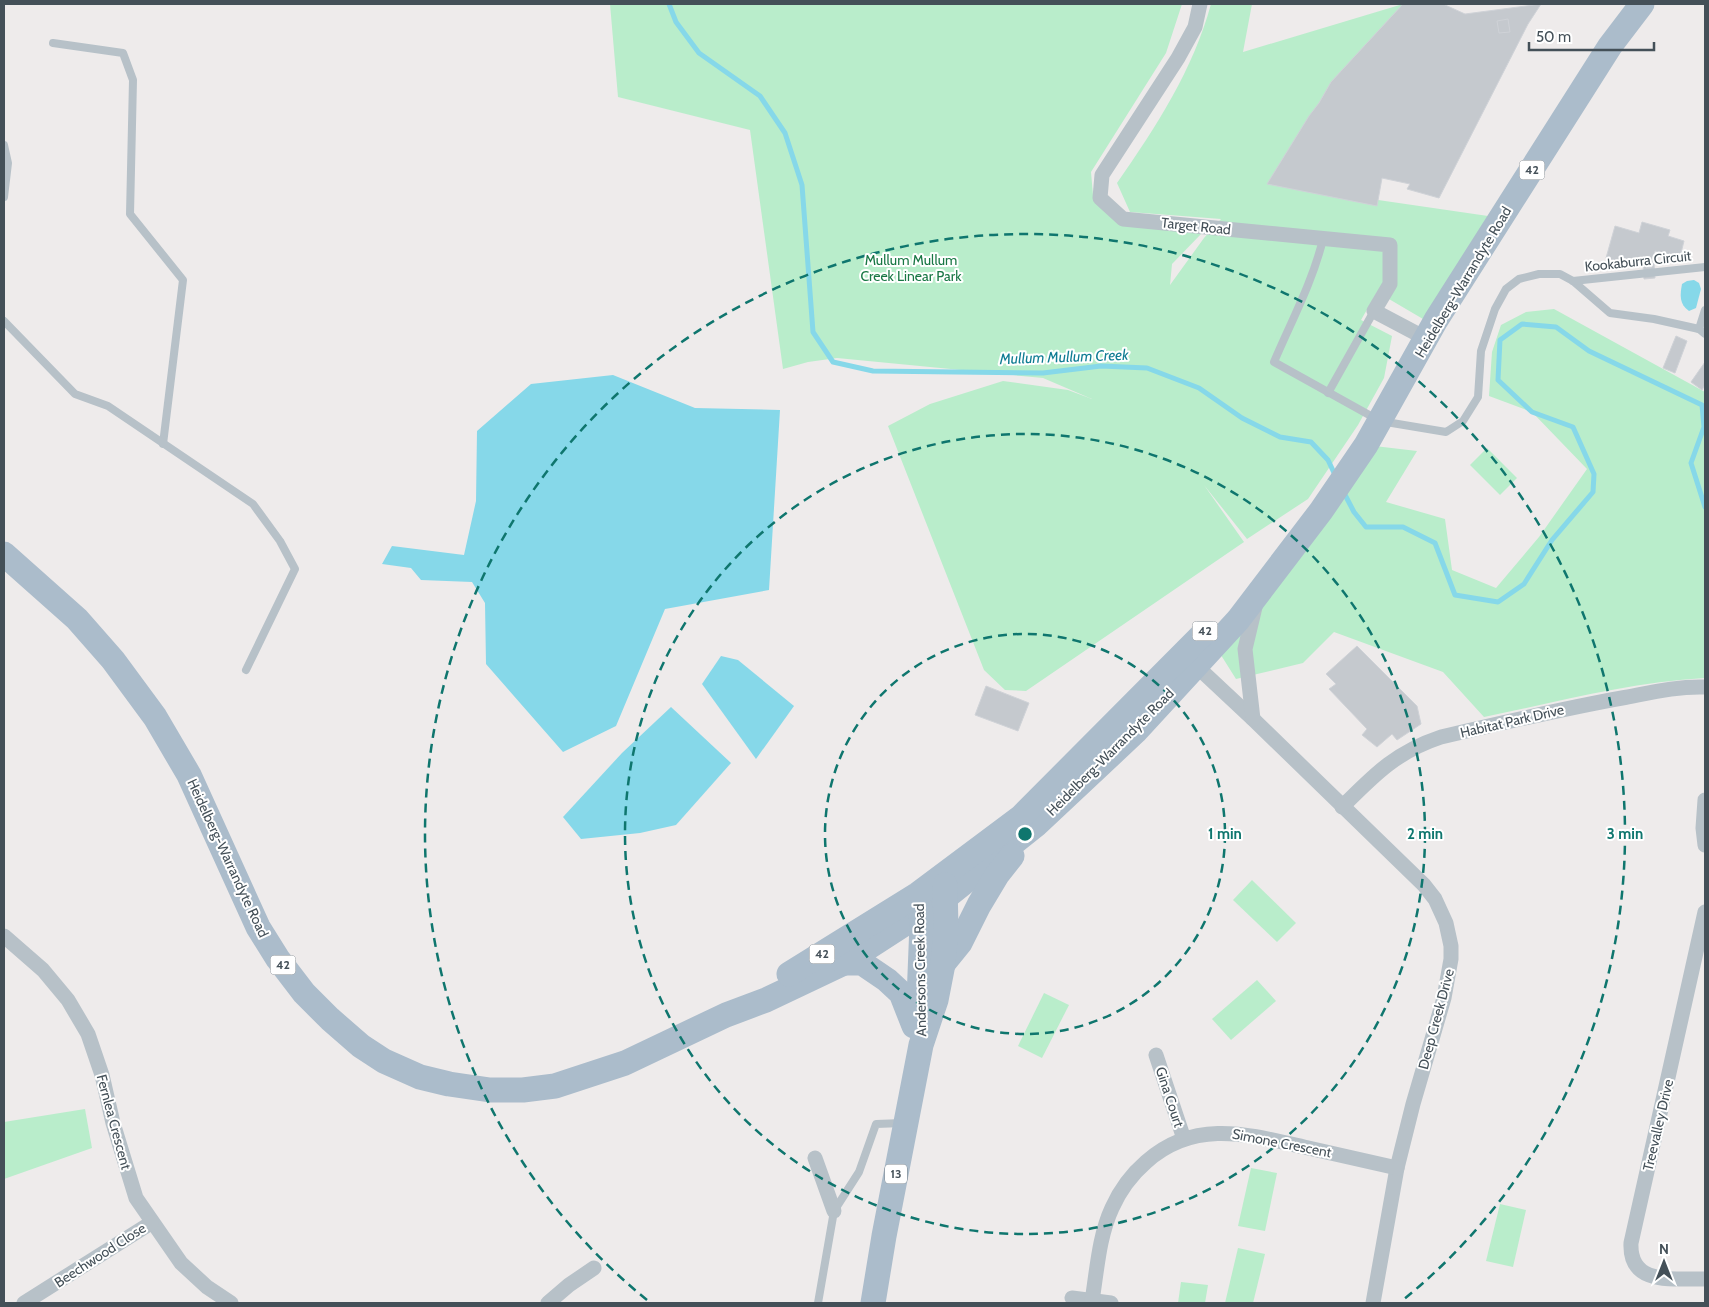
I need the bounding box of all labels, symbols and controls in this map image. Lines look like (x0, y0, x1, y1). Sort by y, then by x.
scale bar (1529, 20, 1654, 52)
text: 50 m (1536, 28, 1571, 46)
road number: 42 (1520, 160, 1544, 180)
street label: Heidelberg-Warrandyte Road (1411, 203, 1515, 361)
street label: Target Road (1160, 213, 1232, 239)
street label: Kookaburra Circuit (1584, 246, 1692, 276)
park label: Mullum Mullum Creek Linear Park (860, 251, 962, 285)
water label: Mullum Mullum Creek (998, 346, 1129, 368)
road number: 42 (1192, 622, 1218, 640)
street label: Heidelberg-Warrandyte Road (1042, 684, 1178, 820)
street label: Habitat Park Drive (1458, 700, 1566, 742)
street label: Heidelberg-Warrandyte Road (183, 776, 273, 940)
centre of rings (1016, 825, 1034, 843)
text: 1 min (1208, 825, 1242, 843)
text: 2 min (1407, 825, 1443, 843)
text: 3 min (1607, 825, 1643, 843)
street label: Andersons Creek Road (910, 903, 930, 1037)
road number: 42 (810, 944, 834, 964)
road number: 42 (270, 956, 296, 974)
street label: Deep Creek Drive (1414, 967, 1458, 1071)
street label: Gina Court (1152, 1064, 1188, 1130)
street label: Fernlea Crescent (93, 1072, 135, 1172)
street label: Treevalley Drive (1639, 1077, 1677, 1173)
street label: Simone Crescent (1231, 1125, 1333, 1162)
road number: 13 (885, 1164, 907, 1184)
street label: Beechwood Close (51, 1219, 149, 1291)
north arrow (1639, 1237, 1689, 1287)
text: N (1659, 1240, 1669, 1258)

